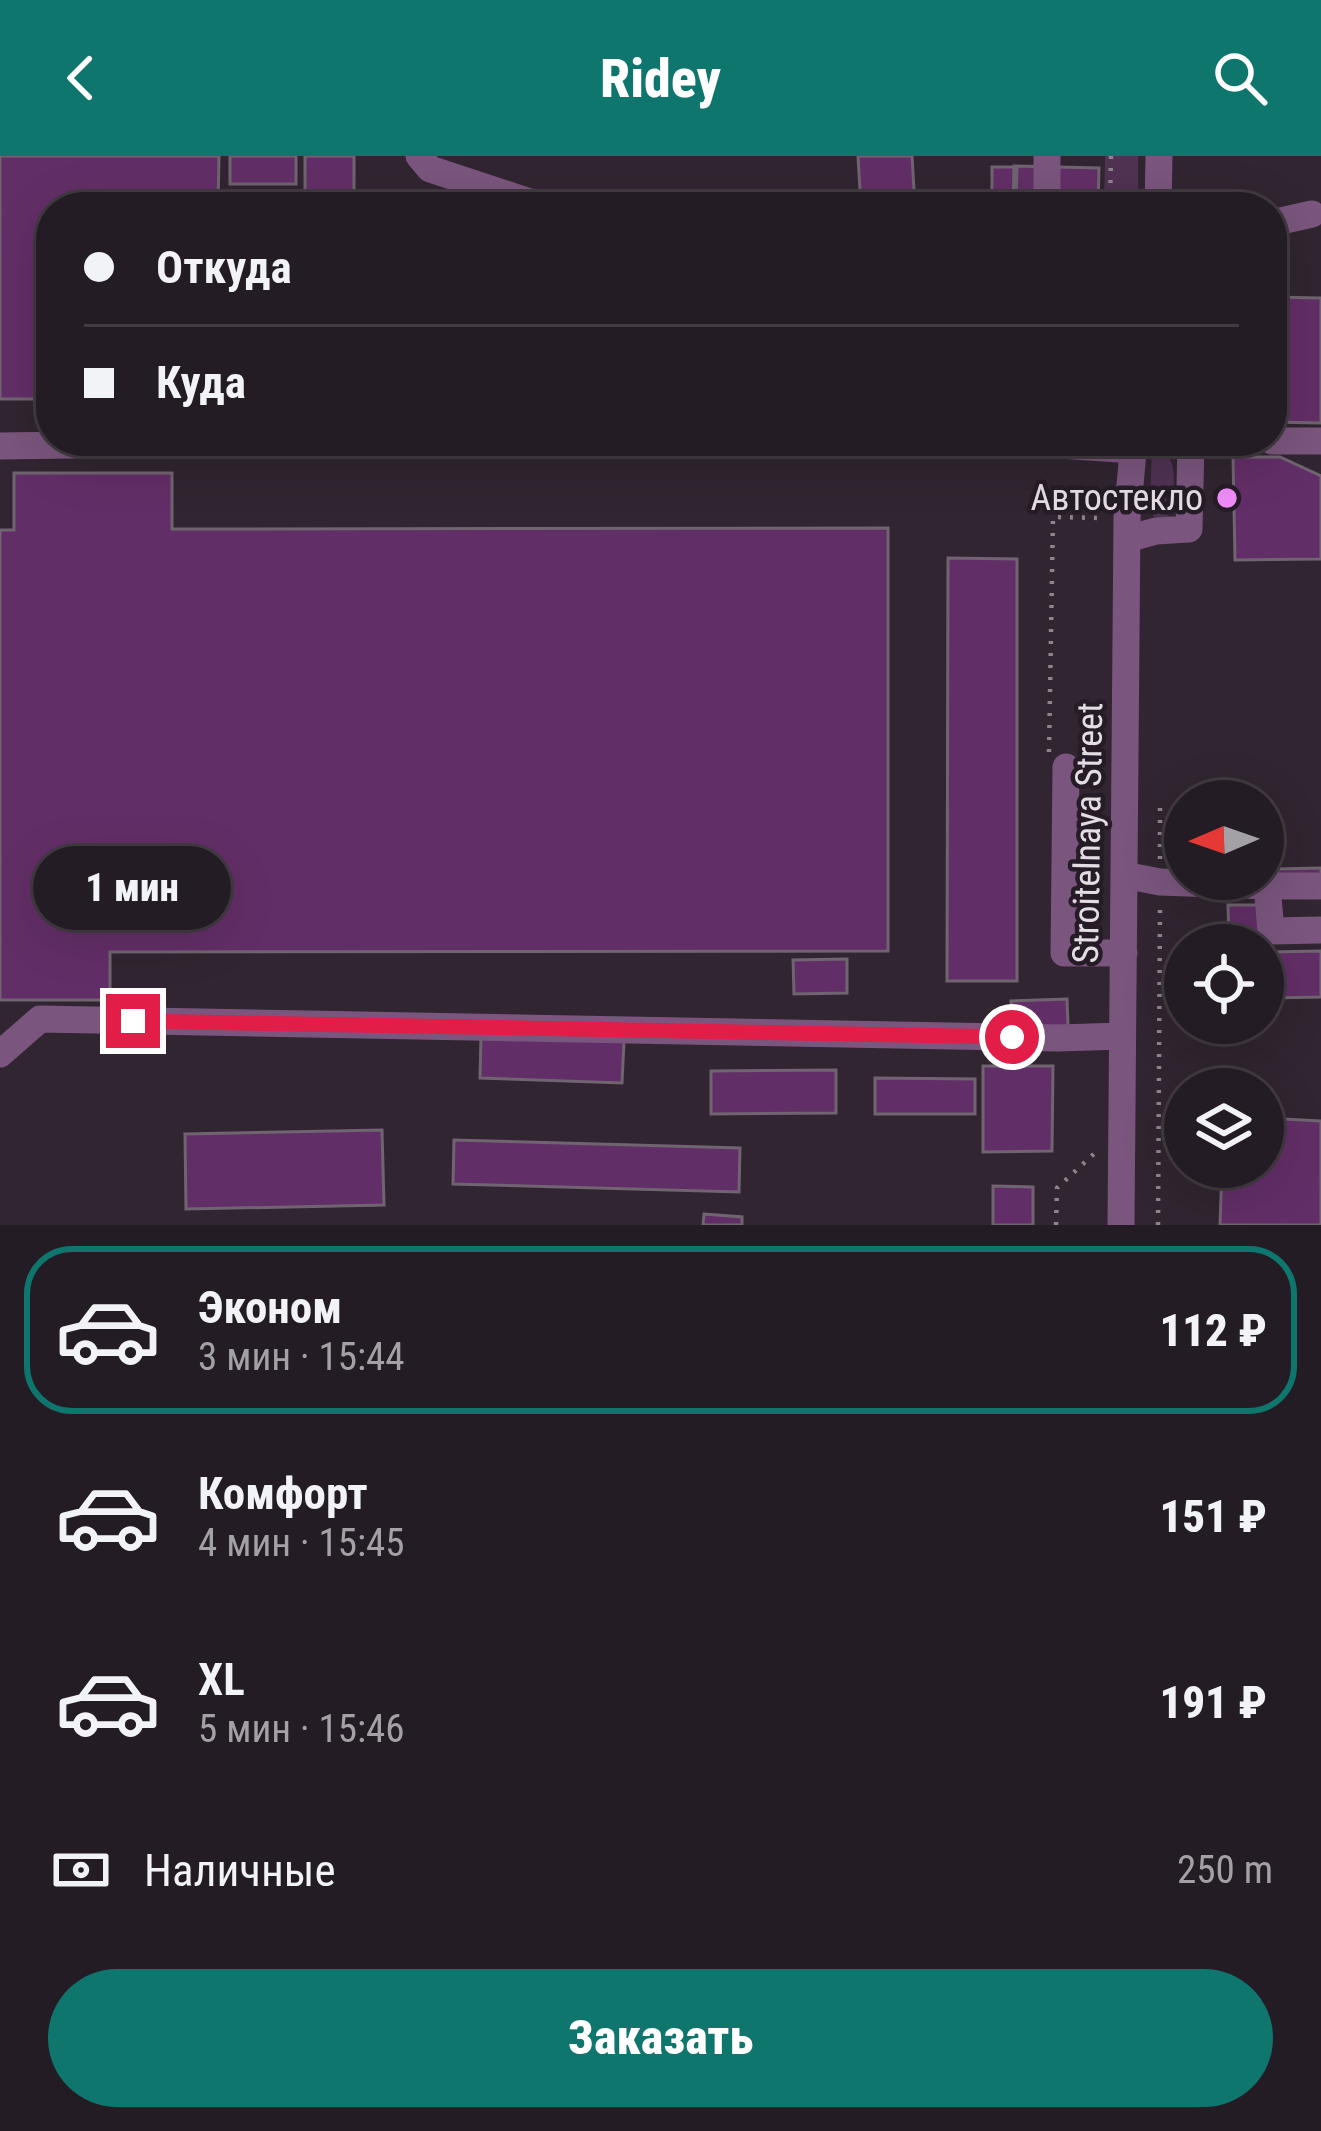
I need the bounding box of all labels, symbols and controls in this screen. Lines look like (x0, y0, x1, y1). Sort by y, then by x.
icon: back (48, 45, 114, 111)
icon: search (1207, 45, 1273, 111)
text: Ridey (600, 47, 721, 110)
text: Откуда (156, 241, 292, 294)
text: Куда (156, 356, 246, 409)
place label: Автостекло (1031, 477, 1203, 519)
marker: Автостекло (1214, 485, 1240, 511)
street label: Stroitelnaya Street (1065, 702, 1111, 964)
north arrow (1164, 780, 1284, 900)
map controls (1164, 780, 1284, 1188)
callout: 1 мин (34, 847, 232, 931)
text: 1 мин (85, 865, 179, 911)
button: locate (1164, 924, 1284, 1044)
route end (106, 994, 160, 1048)
route start (985, 1010, 1039, 1064)
button: layers (1164, 1068, 1284, 1188)
icon: car (54, 1276, 162, 1384)
text: Эконом (198, 1281, 342, 1334)
text: 112 ₽ (1159, 1304, 1267, 1357)
text: 3 мин · 15:44 (198, 1334, 405, 1380)
icon: car (54, 1462, 162, 1570)
text: Комфорт (198, 1467, 368, 1520)
text: 151 ₽ (1159, 1490, 1267, 1543)
text: 4 мин · 15:45 (198, 1520, 405, 1566)
icon: car (54, 1648, 162, 1756)
text: XL (198, 1653, 245, 1706)
text: 191 ₽ (1159, 1676, 1267, 1729)
text: 5 мин · 15:46 (198, 1706, 405, 1752)
icon: cash (48, 1837, 114, 1903)
text: Наличные (144, 1844, 336, 1897)
text: 250 m (1177, 1847, 1273, 1893)
button: Заказать (48, 1969, 1273, 2107)

